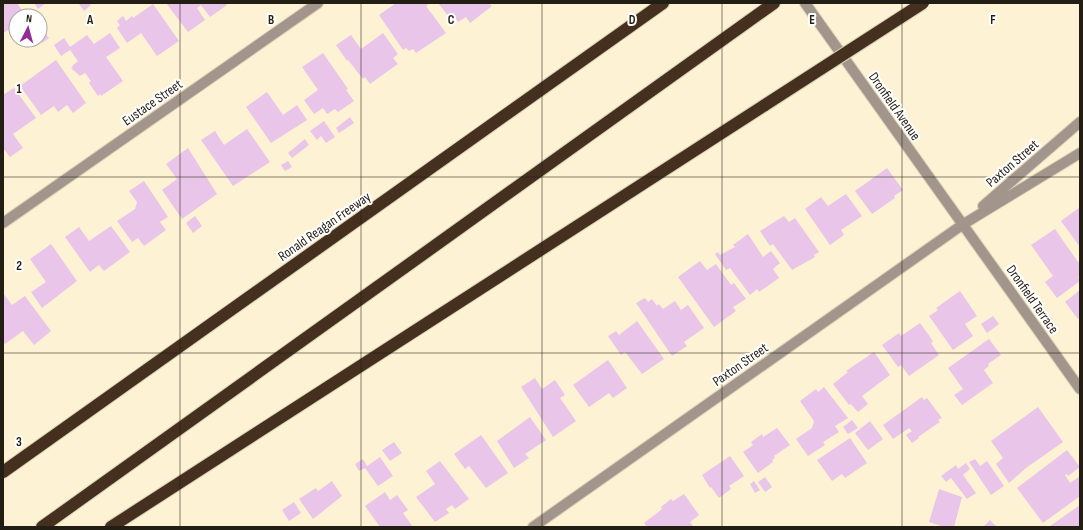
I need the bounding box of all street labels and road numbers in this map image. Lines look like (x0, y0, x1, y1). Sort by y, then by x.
street label: Dronfield Avenue (865, 69, 924, 144)
street label: Eustace Street (119, 76, 185, 129)
street label: Paxton Street (983, 136, 1042, 191)
street label: Ronald Reagan Freeway (275, 188, 374, 265)
street label: Dronfield Terrace (1003, 262, 1062, 337)
street label: Paxton Street (709, 339, 771, 390)

